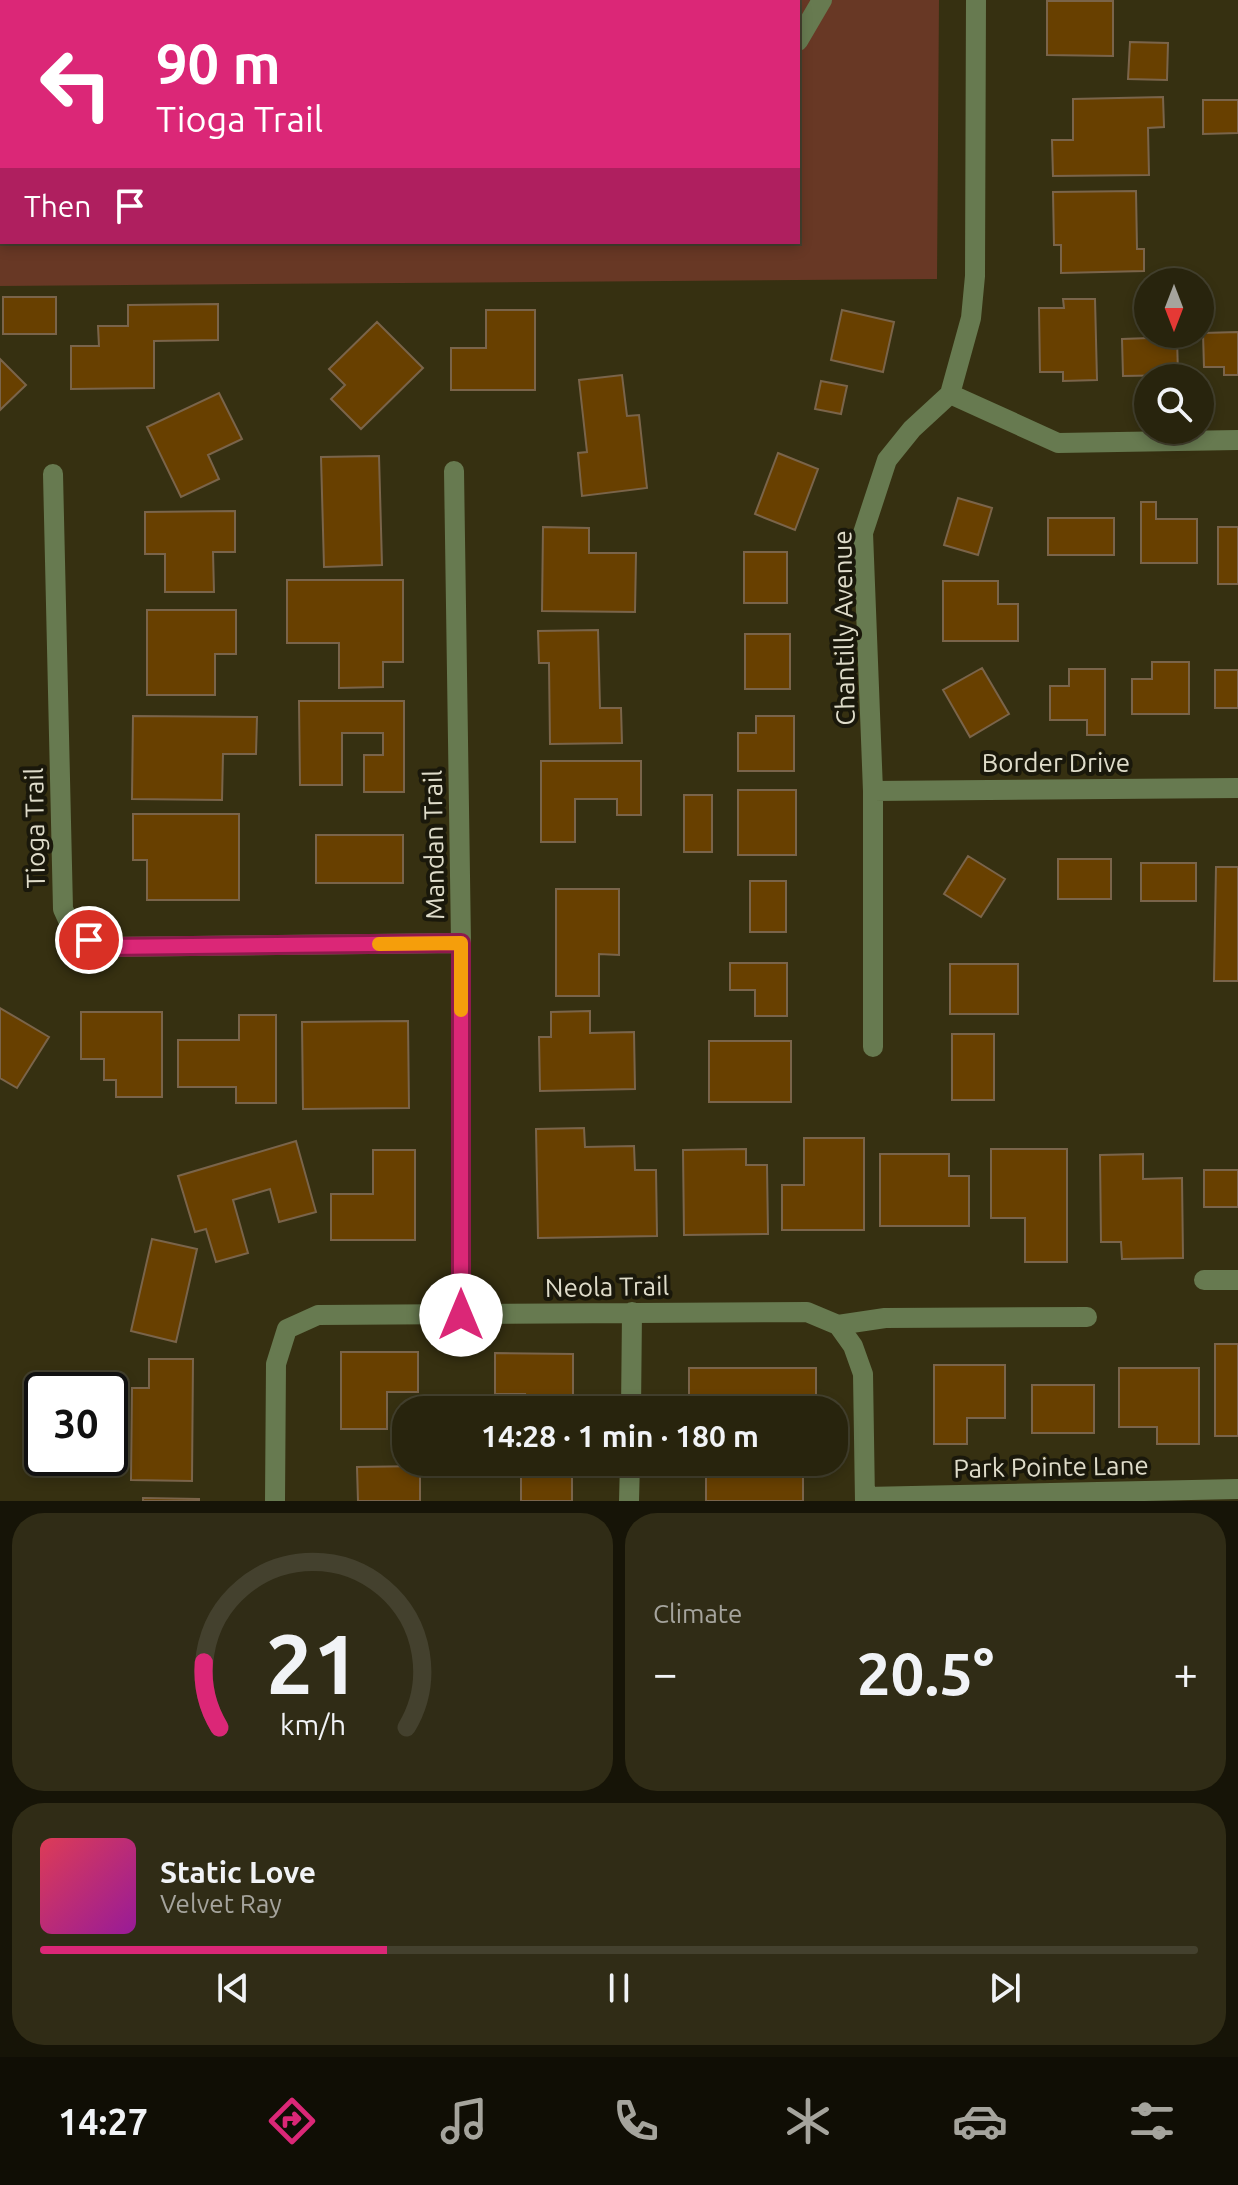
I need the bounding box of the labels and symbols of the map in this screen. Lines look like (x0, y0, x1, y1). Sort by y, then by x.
north arrow (1134, 268, 1214, 348)
street label: Chantilly Avenue (827, 530, 860, 726)
street label: Border Drive (982, 748, 1130, 777)
street label: Tioga Trail (19, 767, 50, 889)
street label: Mandan Trail (418, 770, 449, 920)
pin (55, 906, 123, 974)
street label: Neola Trail (545, 1271, 670, 1302)
position arrow (419, 1273, 503, 1357)
speed limit sign: 30 (24, 1372, 128, 1476)
street label: Park Pointe Lane (953, 1450, 1149, 1483)

